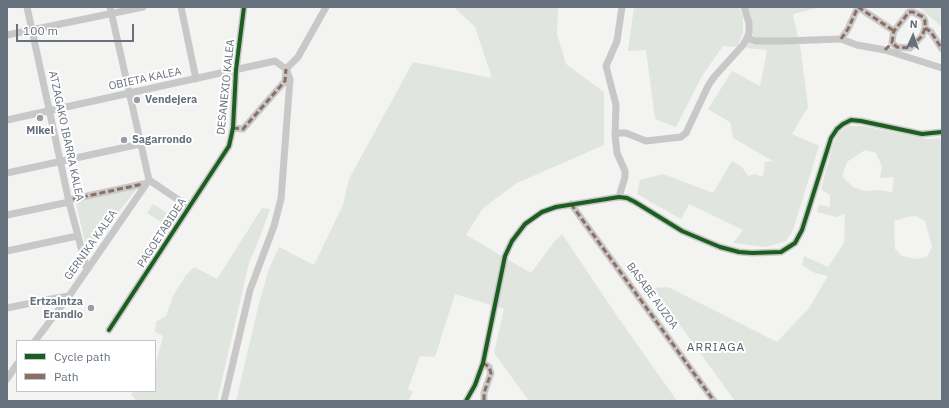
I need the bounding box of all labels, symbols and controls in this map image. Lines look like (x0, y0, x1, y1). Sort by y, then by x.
scale bar (18, 16, 136, 42)
north arrow (893, 16, 933, 56)
text: N (909, 17, 918, 31)
text: 100 m (23, 23, 58, 38)
street label: DESANEXIO KALEA (214, 39, 238, 135)
street label: OBIETA KALEA (107, 65, 183, 93)
street label: ATZAGAKO IBARRA KALEA (46, 70, 86, 202)
place label: Vendejera (145, 93, 197, 107)
marker: Vendejera (132, 95, 142, 105)
marker: Mikel (35, 113, 45, 123)
place label: Mikel (26, 124, 54, 138)
place label: Sagarrondo (132, 133, 192, 147)
marker: Sagarrondo (119, 135, 129, 145)
street label: PAGOETABIDEA (135, 196, 189, 270)
street label: GERNIKA KALEA (62, 207, 120, 283)
street label: BASABE AUZOA (623, 260, 681, 332)
place label: Ertzaintza Erandio (30, 295, 83, 321)
marker: Ertzaintza Erandio (86, 303, 96, 313)
legend (16, 340, 156, 392)
district label: ARRIAGA (687, 341, 745, 355)
text: Cycle path (54, 349, 111, 364)
text: Path (54, 369, 79, 384)

